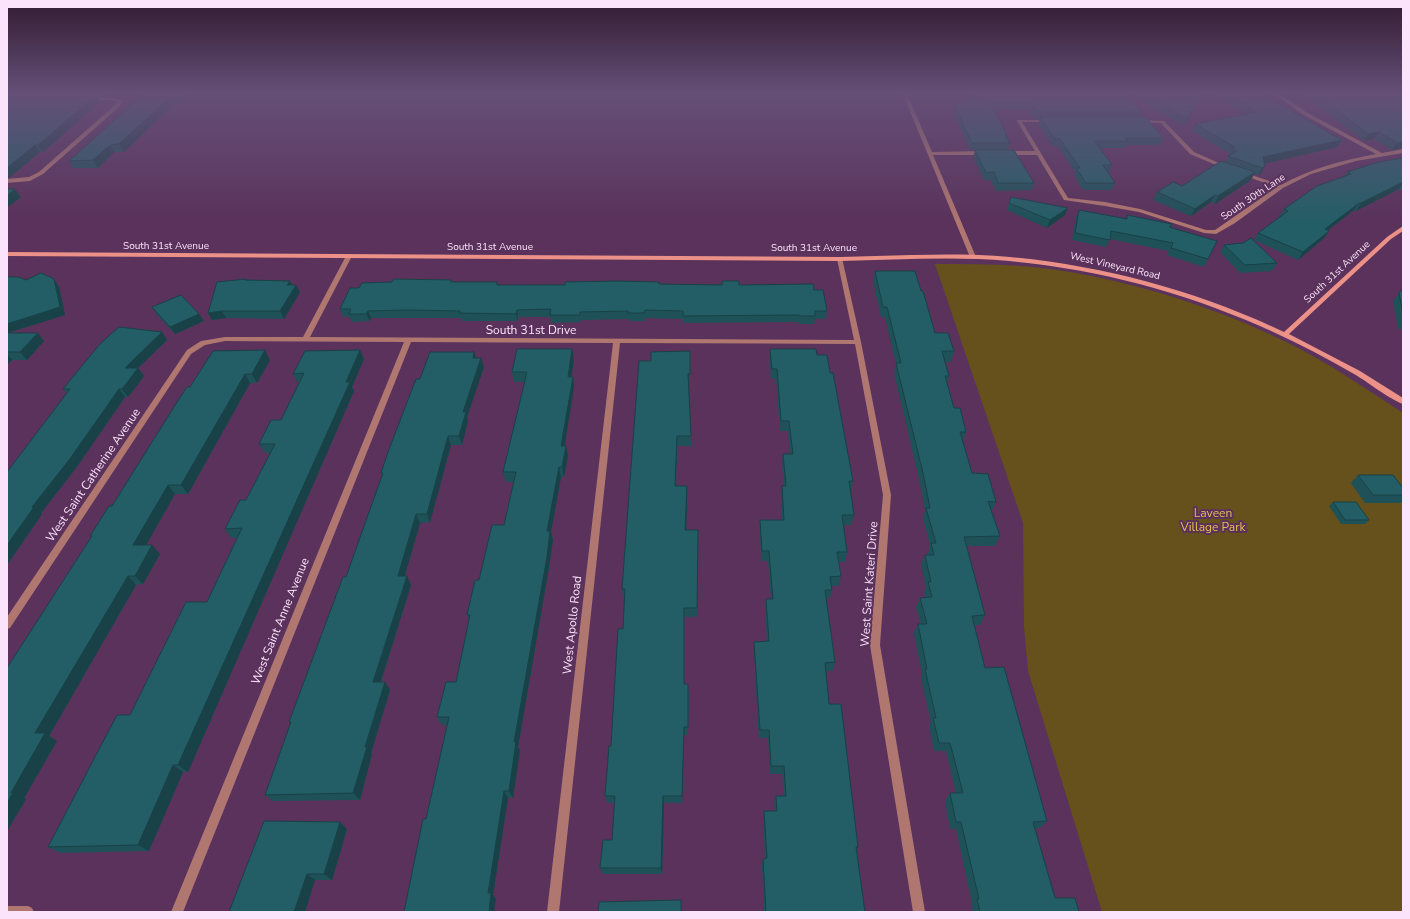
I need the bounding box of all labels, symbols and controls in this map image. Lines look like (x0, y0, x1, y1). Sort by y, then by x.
street label: South 30th Lane (1218, 170, 1288, 224)
street label: South 31st Avenue (1301, 238, 1373, 306)
street label: South 31st Avenue (123, 239, 209, 253)
street label: South 31st Avenue (447, 240, 533, 254)
street label: South 31st Avenue (771, 241, 857, 255)
street label: West Vineyard Road (1068, 249, 1162, 283)
street label: South 31st Drive (486, 322, 576, 338)
street label: West Saint Catherine Avenue (42, 405, 144, 545)
park label: Laveen Village Park (1180, 505, 1246, 535)
street label: West Saint Kateri Drive (857, 521, 881, 647)
street label: West Saint Anne Avenue (247, 555, 313, 687)
street label: West Apollo Road (559, 575, 585, 675)

